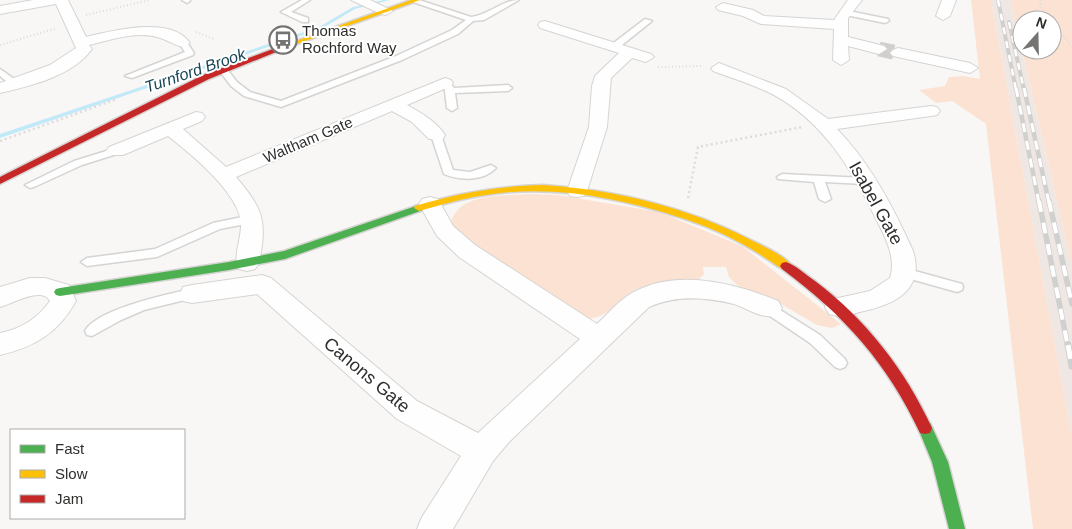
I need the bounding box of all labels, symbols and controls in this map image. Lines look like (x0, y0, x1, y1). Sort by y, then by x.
north arrow (1012, 10, 1062, 60)
text: N (1034, 14, 1049, 32)
place label: Thomas Rochford Way (302, 22, 397, 56)
bus stop icon: Thomas Rochford Way (268, 25, 298, 55)
water label: Turnford Brook (143, 45, 249, 96)
street label: Waltham Gate (261, 113, 355, 166)
street label: Isabel Gate (845, 158, 907, 248)
street label: Canons Gate (320, 333, 414, 417)
legend (10, 429, 185, 519)
text: Fast (55, 440, 85, 457)
text: Slow (55, 465, 88, 482)
text: Jam (55, 490, 83, 507)

